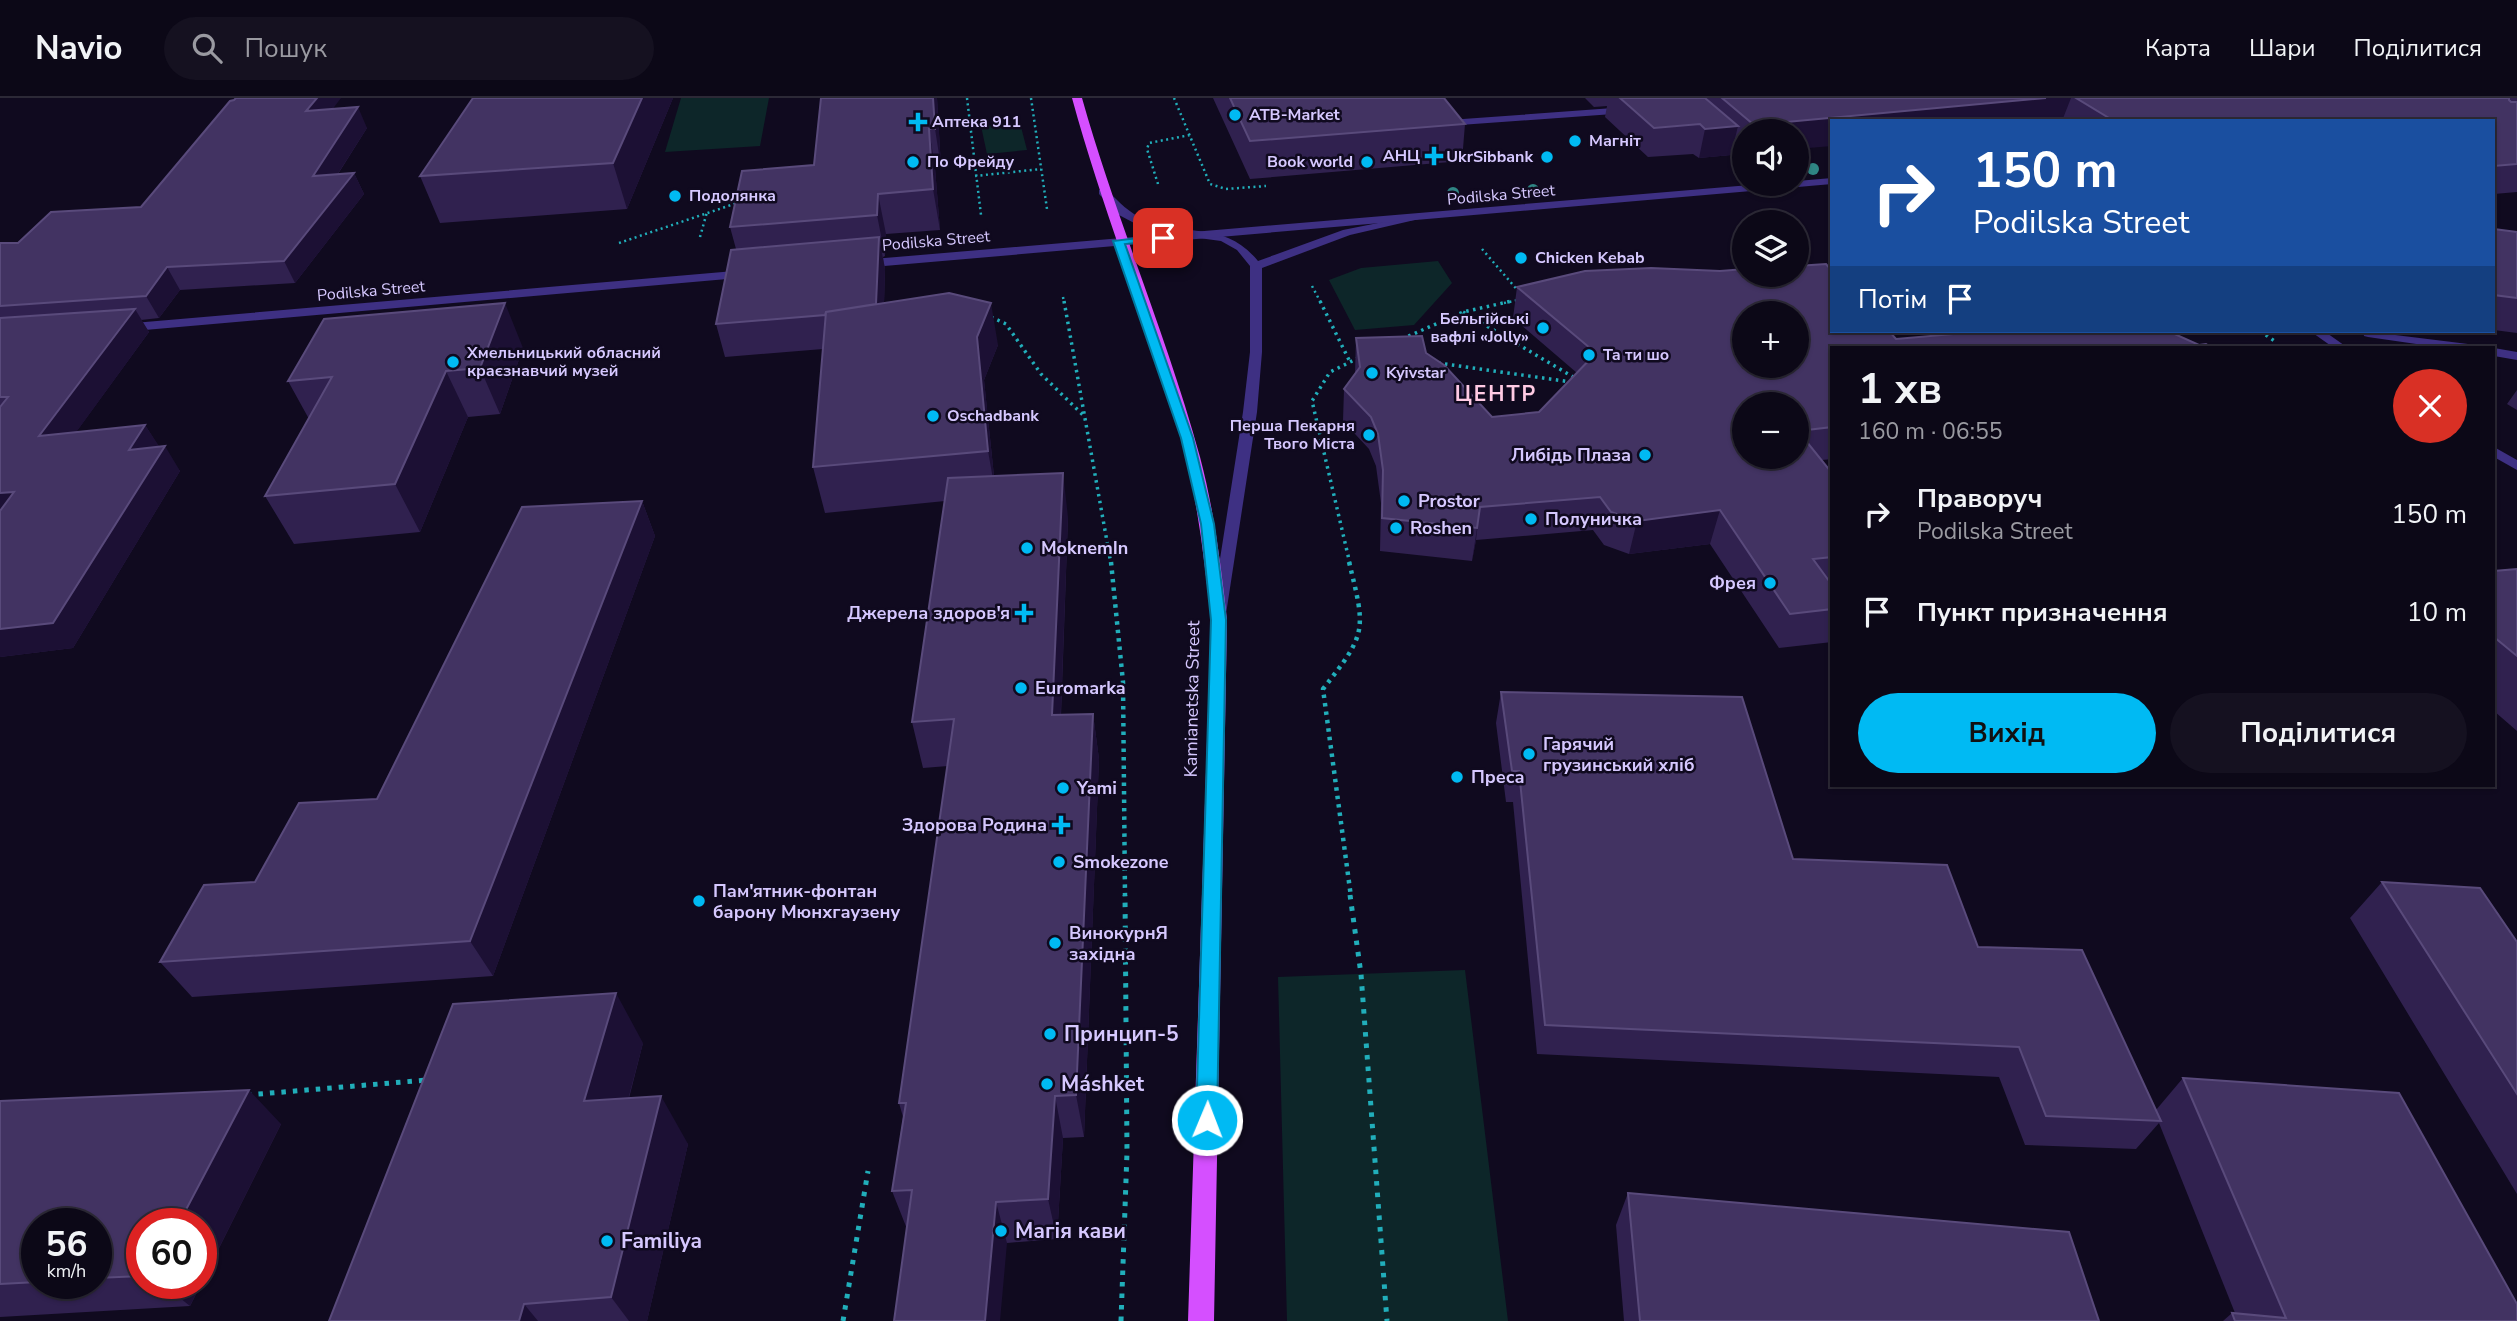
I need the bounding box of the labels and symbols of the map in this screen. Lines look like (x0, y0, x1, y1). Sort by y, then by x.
place label: ATB-Market (1249, 104, 1341, 126)
marker: ATB-Market (1227, 107, 1243, 123)
place label: Аптека 911 (932, 111, 1021, 133)
marker: Аптека 911 (910, 114, 926, 130)
place label: Магніт (1589, 130, 1641, 152)
marker: Магніт (1567, 133, 1583, 149)
place label: АНЦ (1383, 145, 1420, 167)
place label: UkrSibbank (1446, 146, 1533, 168)
marker: АНЦ (1426, 148, 1442, 164)
marker: UkrSibbank (1539, 149, 1555, 165)
place label: По Фрейду (927, 151, 1014, 173)
place label: Book world (1267, 151, 1353, 173)
marker: По Фрейду (905, 154, 921, 170)
marker: Book world (1359, 154, 1375, 170)
street label: Podilska Street (1446, 179, 1556, 211)
place label: Подолянка (689, 185, 776, 207)
marker: Подолянка (667, 188, 683, 204)
pin (1133, 208, 1193, 268)
street label: Podilska Street (881, 225, 991, 257)
place label: Chicken Kebab (1535, 247, 1645, 269)
marker: Chicken Kebab (1513, 250, 1529, 266)
street label: Podilska Street (316, 275, 426, 307)
place label: Бельгійські вафлі «Jolly» (1430, 308, 1529, 348)
marker: Бельгійські вафлі «Jolly» (1535, 320, 1551, 336)
place label: Хмельницький обласний краєзнавчий музей (466, 342, 661, 382)
place label: Та ти шо (1603, 344, 1669, 366)
marker: Та ти шо (1581, 347, 1597, 363)
marker: Хмельницький обласний краєзнавчий музей (445, 354, 461, 370)
place label: Kyivstar (1386, 362, 1447, 384)
marker: Kyivstar (1364, 365, 1380, 381)
district label: ЦЕНТР (1455, 380, 1537, 408)
place label: Oschadbank (947, 405, 1039, 427)
marker: Oschadbank (925, 408, 941, 424)
place label: Перша Пекарня Твого Міста (1230, 415, 1355, 455)
marker: Перша Пекарня Твого Міста (1361, 427, 1377, 443)
place label: Либідь Плаза (1511, 443, 1631, 467)
marker: Либідь Плаза (1637, 447, 1653, 463)
place label: Prostor (1418, 489, 1480, 513)
marker: Prostor (1396, 493, 1412, 509)
place label: Полуничка (1545, 507, 1642, 531)
marker: Полуничка (1523, 511, 1539, 527)
place label: Roshen (1410, 516, 1472, 540)
marker: Roshen (1388, 520, 1404, 536)
place label: MoknemIn (1041, 536, 1128, 560)
marker: MoknemIn (1019, 540, 1035, 556)
place label: Фрея (1709, 571, 1756, 595)
marker: Фрея (1762, 575, 1778, 591)
place label: Джерела здоров'я (847, 601, 1010, 625)
marker: Джерела здоров'я (1016, 605, 1032, 621)
street label: Kamianetska Street (1179, 620, 1205, 778)
place label: Euromarka (1035, 676, 1126, 700)
marker: Euromarka (1013, 680, 1029, 696)
place label: Гарячий грузинський хліб (1543, 732, 1695, 777)
marker: Гарячий грузинський хліб (1521, 746, 1537, 762)
place label: Преса (1471, 765, 1525, 789)
marker: Преса (1449, 769, 1465, 785)
place label: Yami (1076, 776, 1117, 800)
marker: Yami (1055, 780, 1071, 796)
place label: Здорова Родина (902, 813, 1047, 837)
marker: Здорова Родина (1053, 817, 1069, 833)
place label: Smokezone (1073, 850, 1169, 874)
marker: Smokezone (1051, 854, 1067, 870)
place label: Пам'ятник-фонтан барону Мюнхгаузену (713, 879, 900, 924)
marker: Пам'ятник-фонтан барону Мюнхгаузену (691, 893, 707, 909)
place label: ВинокурнЯ західна (1069, 921, 1168, 966)
marker: ВинокурнЯ західна (1047, 935, 1063, 951)
place label: Принцип-5 (1064, 1020, 1179, 1048)
marker: Принцип-5 (1042, 1026, 1058, 1042)
place label: Mа́shket (1061, 1070, 1145, 1098)
marker: Mа́shket (1039, 1076, 1055, 1092)
position arrow (1170, 1083, 1244, 1157)
speed limit sign: 60 (126, 1208, 217, 1299)
place label: Магія кави (1015, 1217, 1126, 1245)
marker: Магія кави (993, 1223, 1009, 1239)
place label: Familiya (621, 1227, 702, 1255)
marker: Familiya (599, 1233, 615, 1249)

